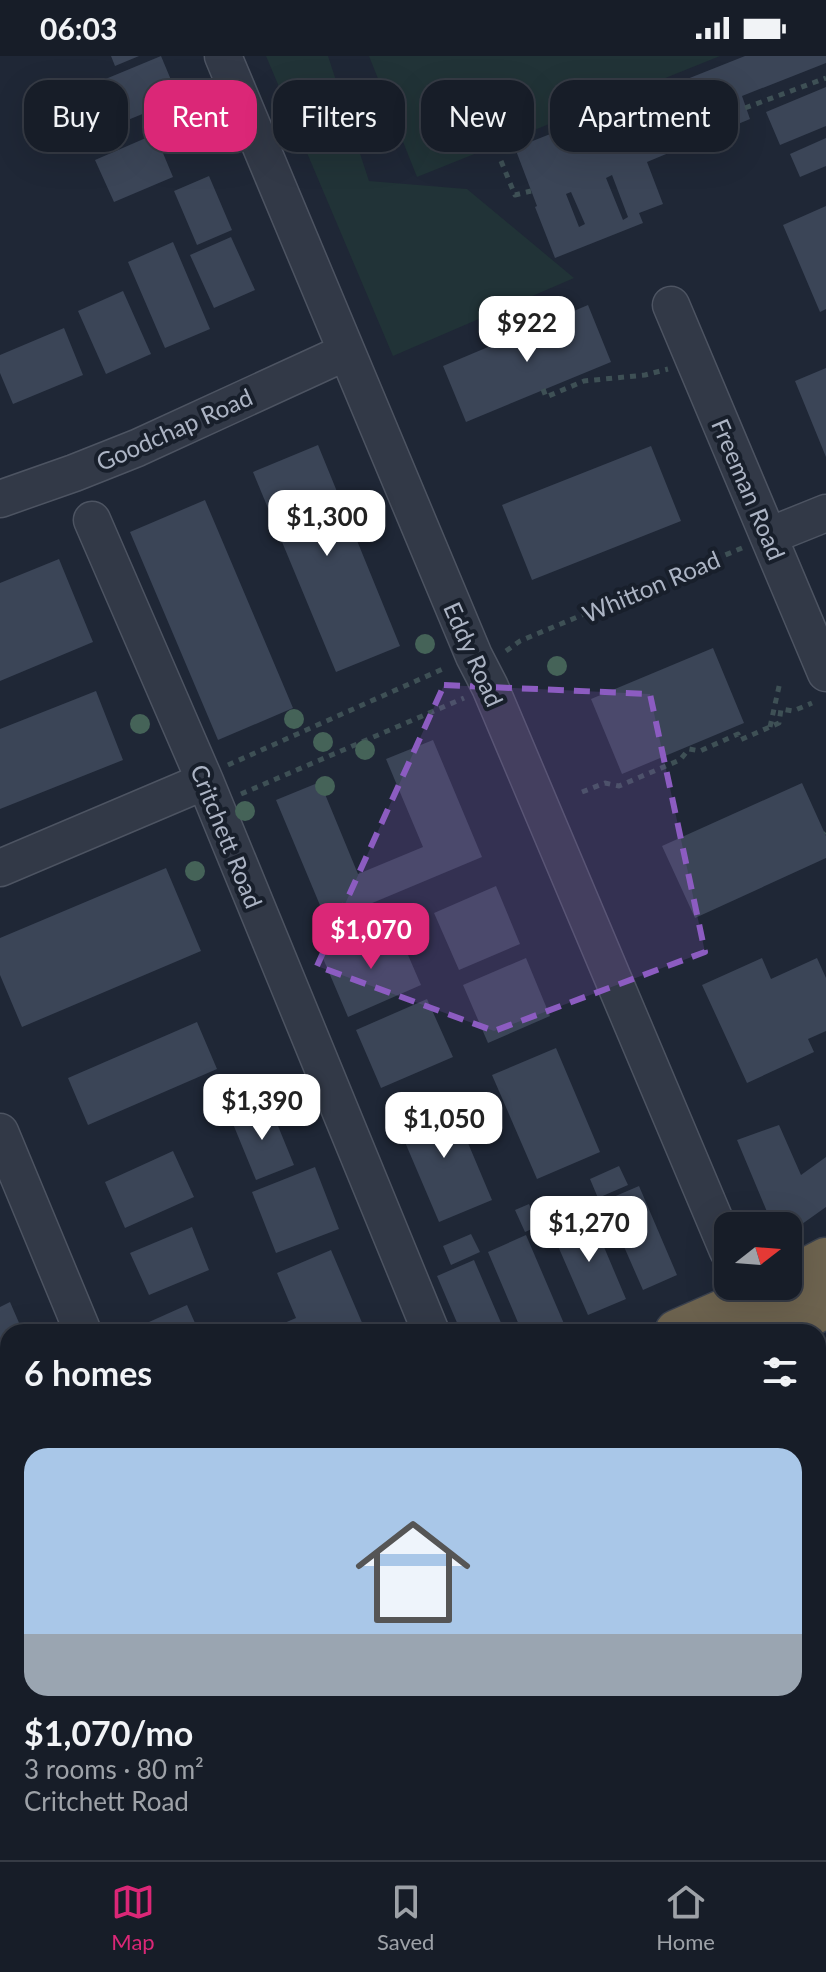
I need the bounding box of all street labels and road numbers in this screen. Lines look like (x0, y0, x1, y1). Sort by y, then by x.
street label: Goodchap Road (92, 382, 256, 476)
street label: Freeman Road (706, 414, 792, 564)
street label: Whitton Road (578, 544, 724, 628)
street label: Eddy Road (438, 597, 510, 711)
street label: Critchett Road (185, 760, 269, 912)

